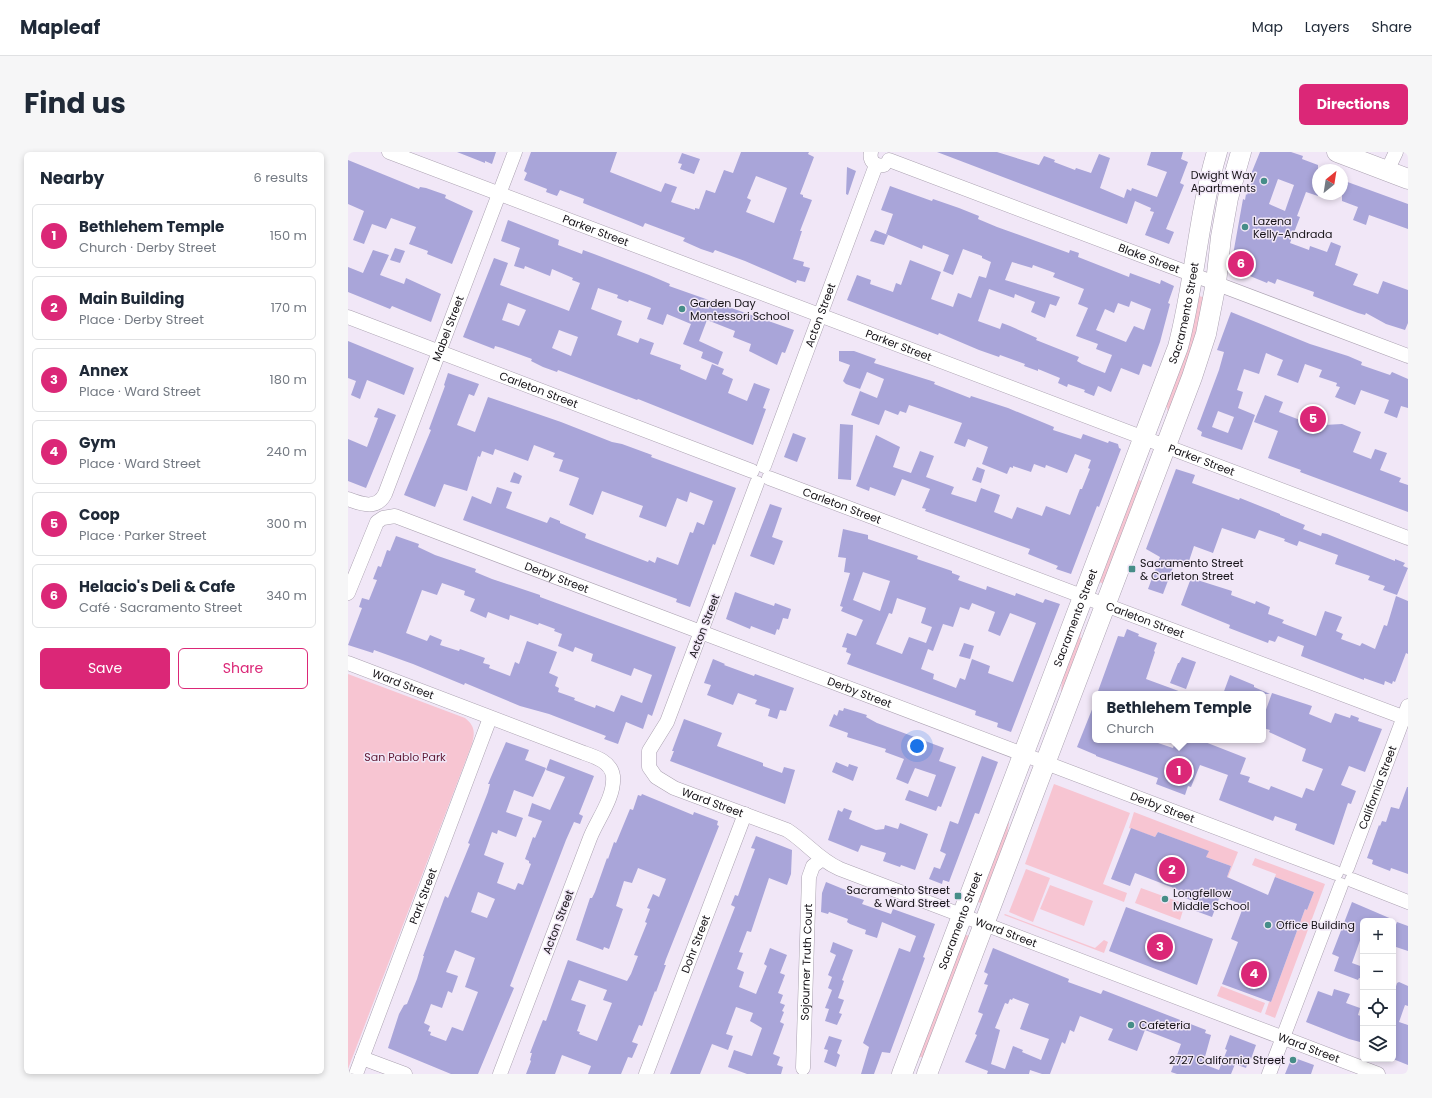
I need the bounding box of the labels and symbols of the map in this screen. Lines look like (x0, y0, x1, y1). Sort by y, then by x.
north arrow (1312, 164, 1348, 200)
place label: Dwight Way Apartments (1191, 167, 1257, 196)
marker: Dwight Way Apartments (1259, 176, 1269, 186)
street label: Parker Street (560, 210, 631, 250)
place label: Lazena Kelly-Andrada (1253, 213, 1332, 242)
marker: Lazena Kelly-Andrada (1240, 222, 1250, 232)
street label: Blake Street (1116, 239, 1182, 277)
pin: 6 (1228, 249, 1254, 279)
street label: Sacramento Street (1164, 261, 1203, 366)
street label: Acton Street (801, 281, 839, 349)
street label: Mabel Street (428, 293, 468, 364)
place label: Garden Day Montessori School (690, 295, 790, 324)
marker: Garden Day Montessori School (677, 304, 687, 314)
street label: Parker Street (863, 325, 934, 365)
street label: Carleton Street (497, 367, 580, 412)
pin: 5 (1300, 404, 1326, 434)
street label: Parker Street (1166, 440, 1237, 480)
street label: Carleton Street (800, 483, 884, 528)
place label: Sacramento Street & Carleton Street (1140, 555, 1244, 584)
street label: Derby Street (522, 558, 591, 597)
marker: Sacramento Street & Carleton Street (1127, 564, 1137, 574)
street label: Sacramento Street (1049, 566, 1101, 669)
street label: Acton Street (684, 592, 724, 660)
street label: Carleton Street (1104, 598, 1187, 642)
street label: Ward Street (370, 665, 436, 703)
street label: Derby Street (825, 673, 894, 712)
your location (907, 736, 927, 756)
street label: California Street (1354, 743, 1400, 832)
park label: San Pablo Park (364, 749, 446, 765)
pin: 1 (1166, 756, 1192, 786)
street label: Ward Street (679, 784, 746, 821)
street label: Derby Street (1128, 788, 1197, 827)
pin: 2 (1159, 855, 1185, 885)
street label: Park Street (405, 866, 441, 927)
street label: Sacramento Street (934, 869, 986, 972)
place label: Sacramento Street & Ward Street (847, 882, 950, 911)
place label: Longfellow Middle School (1173, 885, 1249, 914)
street label: Acton Street (538, 888, 578, 956)
marker: Sacramento Street & Ward Street (953, 891, 963, 901)
marker: Longfellow Middle School (1160, 894, 1170, 904)
street label: Sojourner Truth Court (796, 903, 816, 1021)
street label: Dohr Street (677, 913, 714, 976)
street label: Ward Street (973, 913, 1039, 951)
place label: Office Building (1276, 917, 1355, 933)
marker: Office Building (1263, 920, 1273, 930)
pin: 3 (1147, 932, 1173, 962)
pin: 4 (1241, 959, 1267, 989)
place label: Cafeteria (1139, 1017, 1190, 1033)
marker: Cafeteria (1126, 1020, 1136, 1030)
street label: Ward Street (1276, 1029, 1342, 1067)
place label: 2727 California Street (1169, 1052, 1285, 1068)
marker: 2727 California Street (1288, 1055, 1298, 1065)

